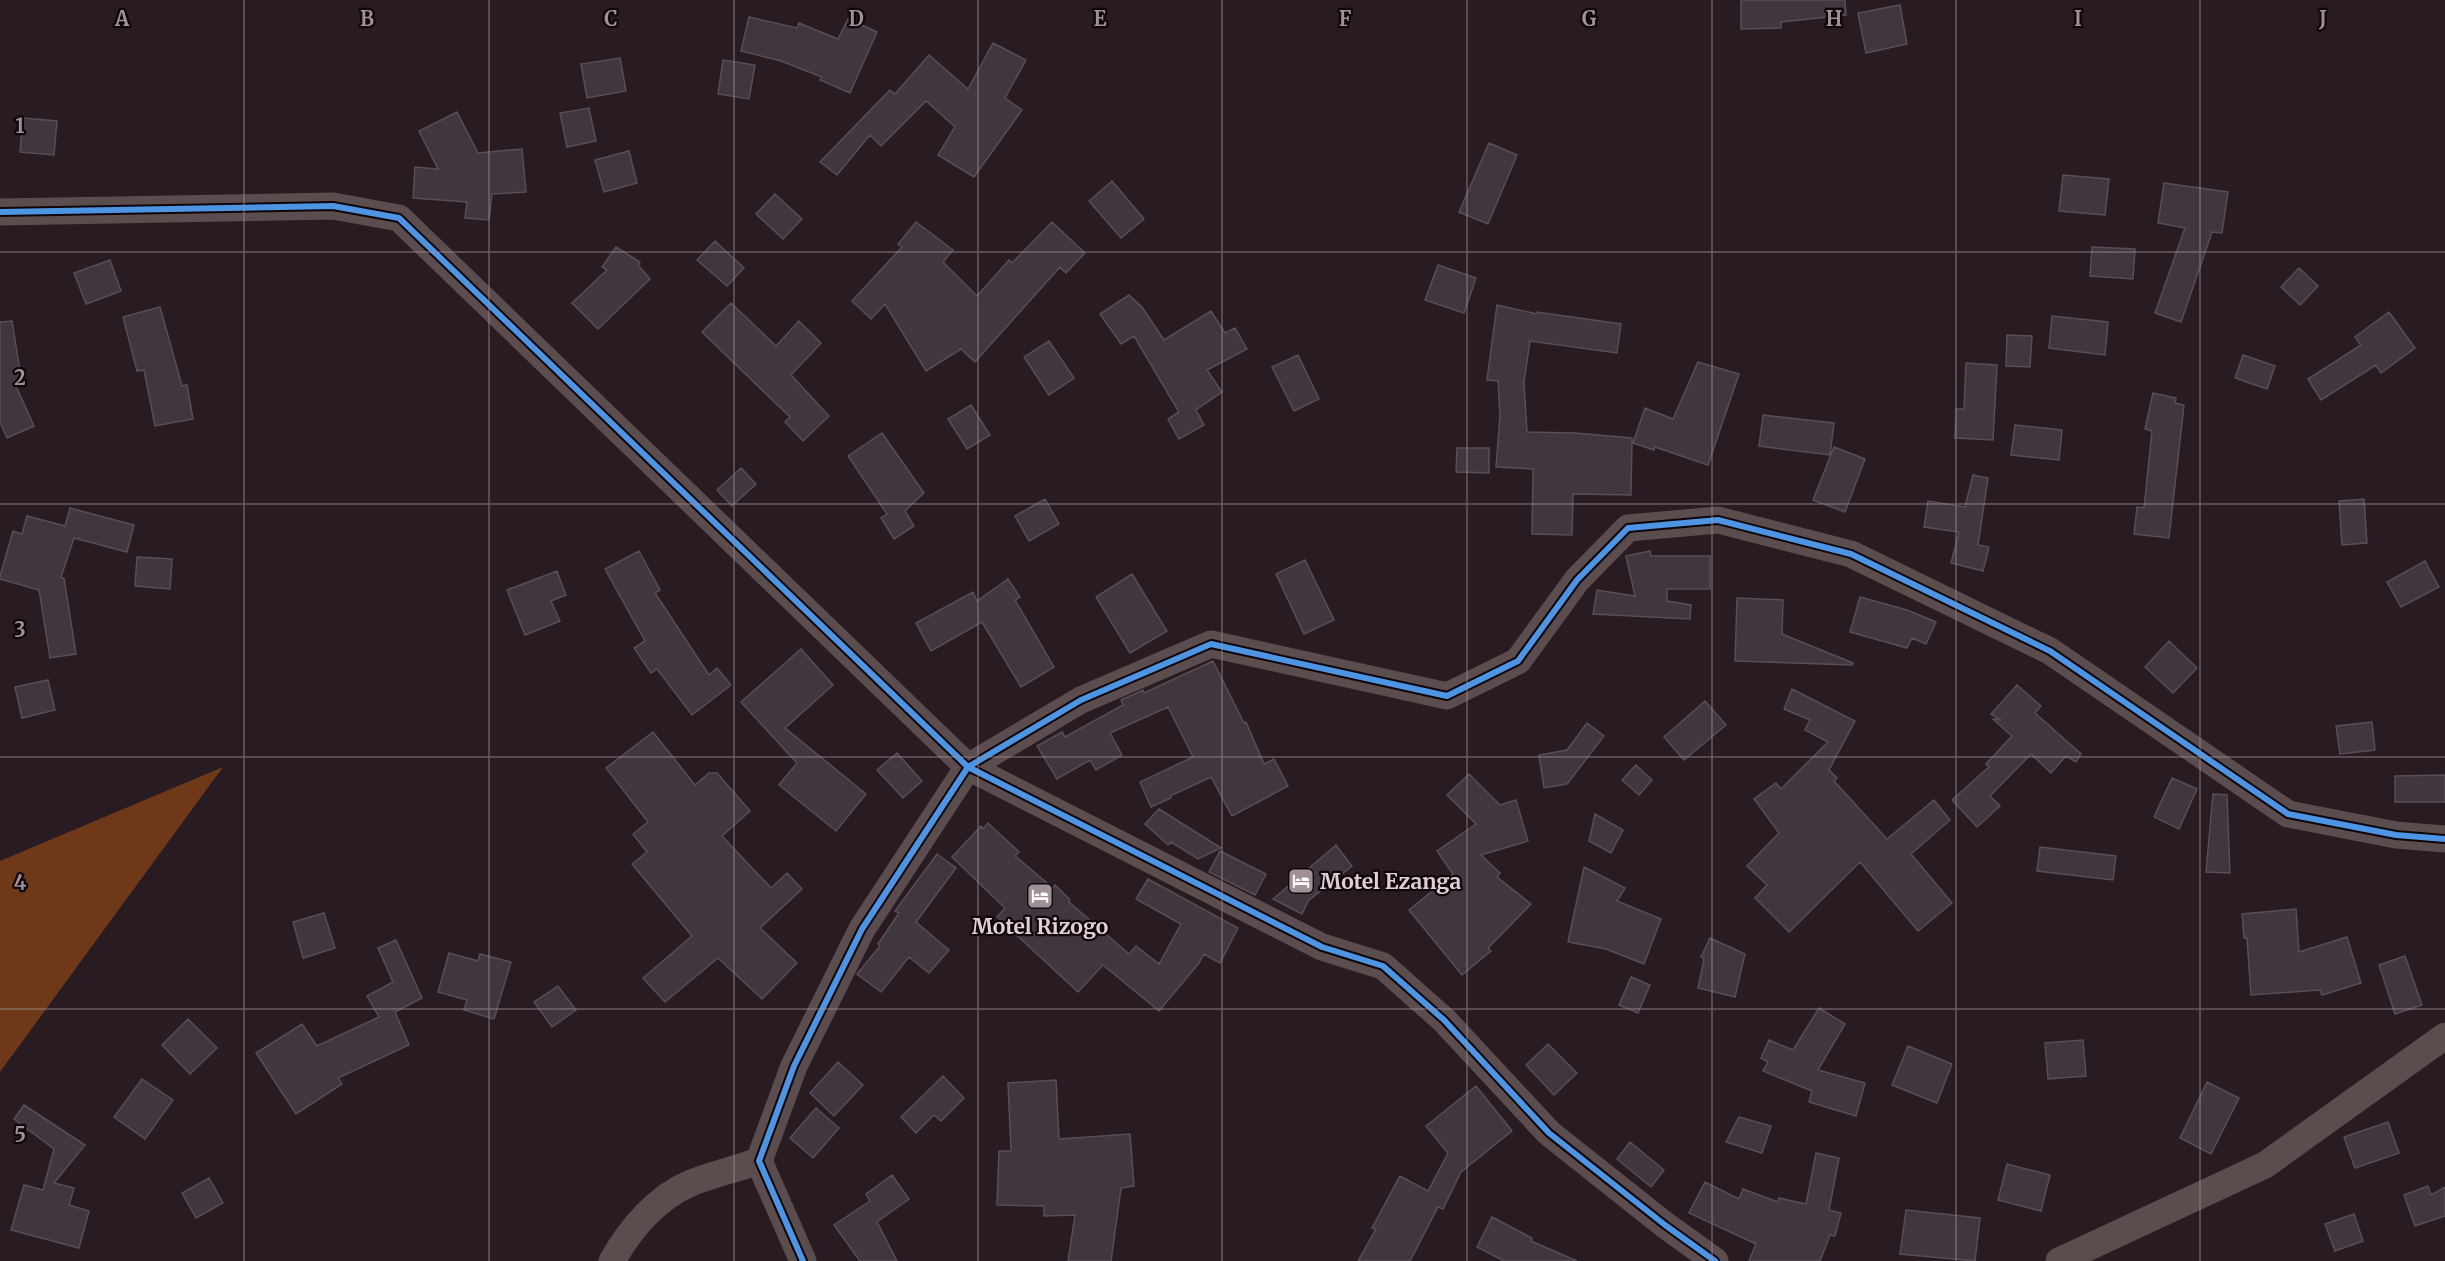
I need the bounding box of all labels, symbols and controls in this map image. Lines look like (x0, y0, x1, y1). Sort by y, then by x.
text: A (114, 6, 130, 31)
text: B (360, 6, 374, 31)
text: C (604, 6, 618, 31)
text: D (848, 6, 864, 31)
text: E (1093, 6, 1107, 31)
text: F (1339, 6, 1352, 31)
text: G (1582, 6, 1597, 31)
text: H (1826, 6, 1842, 31)
text: I (2074, 6, 2082, 31)
text: J (2318, 6, 2327, 31)
text: 1 (15, 113, 25, 138)
text: 2 (14, 365, 26, 390)
text: 3 (14, 617, 26, 642)
hotel icon: Motel Ezanga (1286, 866, 1316, 896)
place label: Motel Ezanga (1320, 868, 1461, 895)
text: 4 (14, 870, 27, 895)
hotel icon: Motel Rizogo (1025, 881, 1055, 911)
place label: Motel Rizogo (972, 913, 1108, 940)
text: 5 (14, 1122, 26, 1147)

